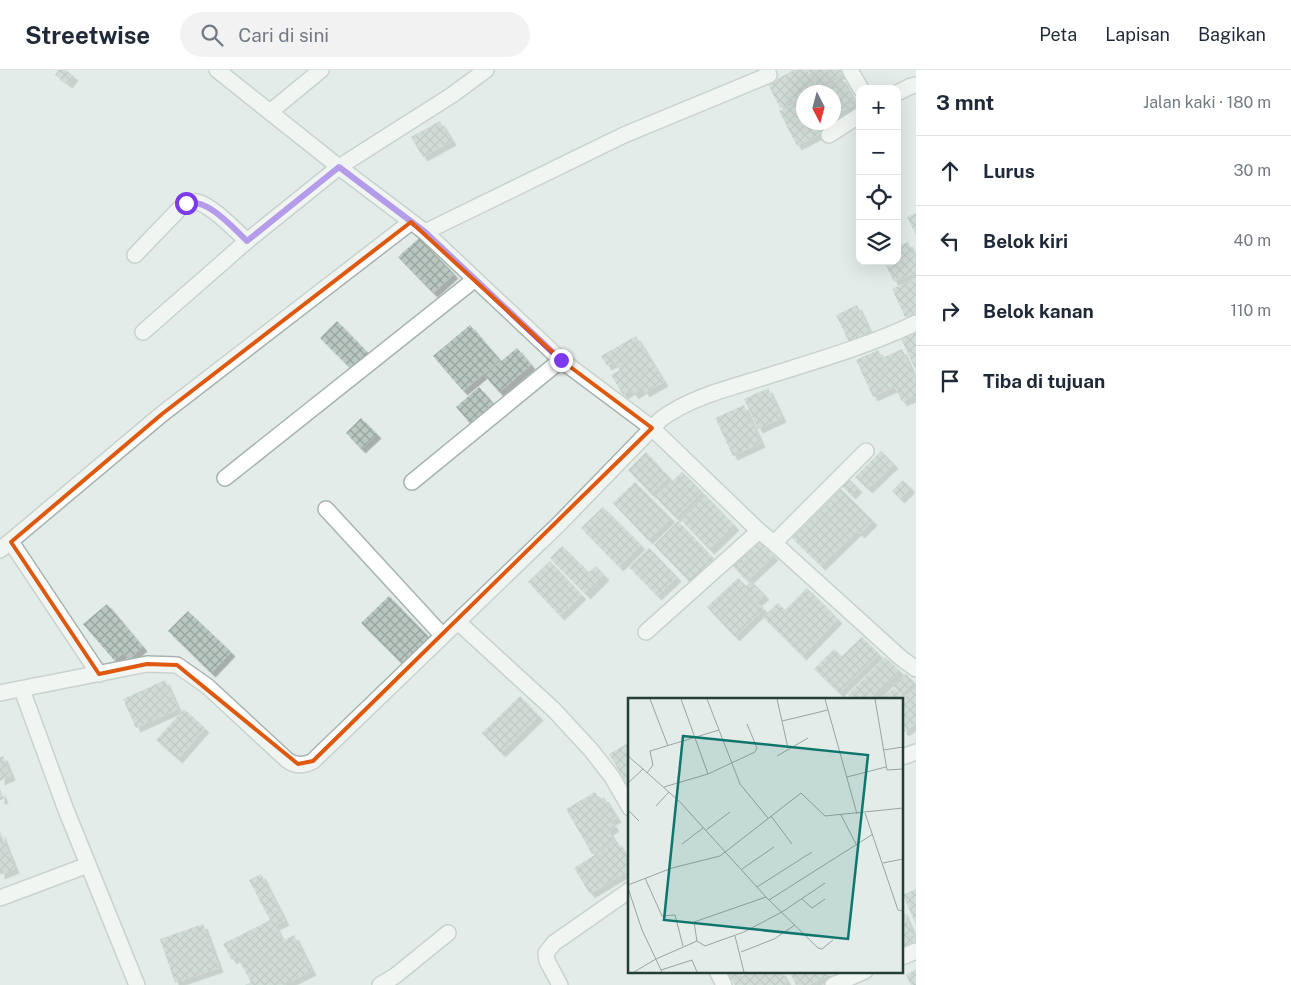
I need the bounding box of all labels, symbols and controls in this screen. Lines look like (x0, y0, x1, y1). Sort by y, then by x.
search box (180, 12, 530, 57)
text: Streetwise (25, 21, 150, 49)
icon: search (198, 21, 226, 49)
text: Cari di sini (238, 24, 329, 46)
text: Peta (1039, 24, 1077, 45)
text: Lapisan (1105, 24, 1170, 45)
text: Bagikan (1198, 24, 1266, 45)
north arrow (796, 85, 841, 130)
map controls (856, 85, 901, 265)
button: + (856, 85, 901, 130)
text: 3 mnt (936, 90, 994, 115)
text: Jalan kaki · 180 m (1143, 93, 1271, 112)
button: − (856, 130, 901, 175)
icon: ahead (936, 157, 964, 185)
text: Lurus (983, 160, 1035, 182)
text: 30 m (1234, 161, 1271, 180)
button: locate (856, 175, 901, 220)
route start (175, 192, 198, 215)
button: layers (856, 220, 901, 265)
icon: left (936, 227, 964, 255)
text: Belok kiri (983, 230, 1068, 252)
text: 40 m (1233, 231, 1271, 250)
icon: right (936, 297, 964, 325)
text: Belok kanan (983, 300, 1094, 322)
text: 110 m (1230, 301, 1271, 320)
route end (550, 349, 573, 372)
icon: arrive (936, 367, 964, 395)
text: Tiba di tujuan (983, 370, 1105, 392)
inset map (628, 698, 904, 972)

